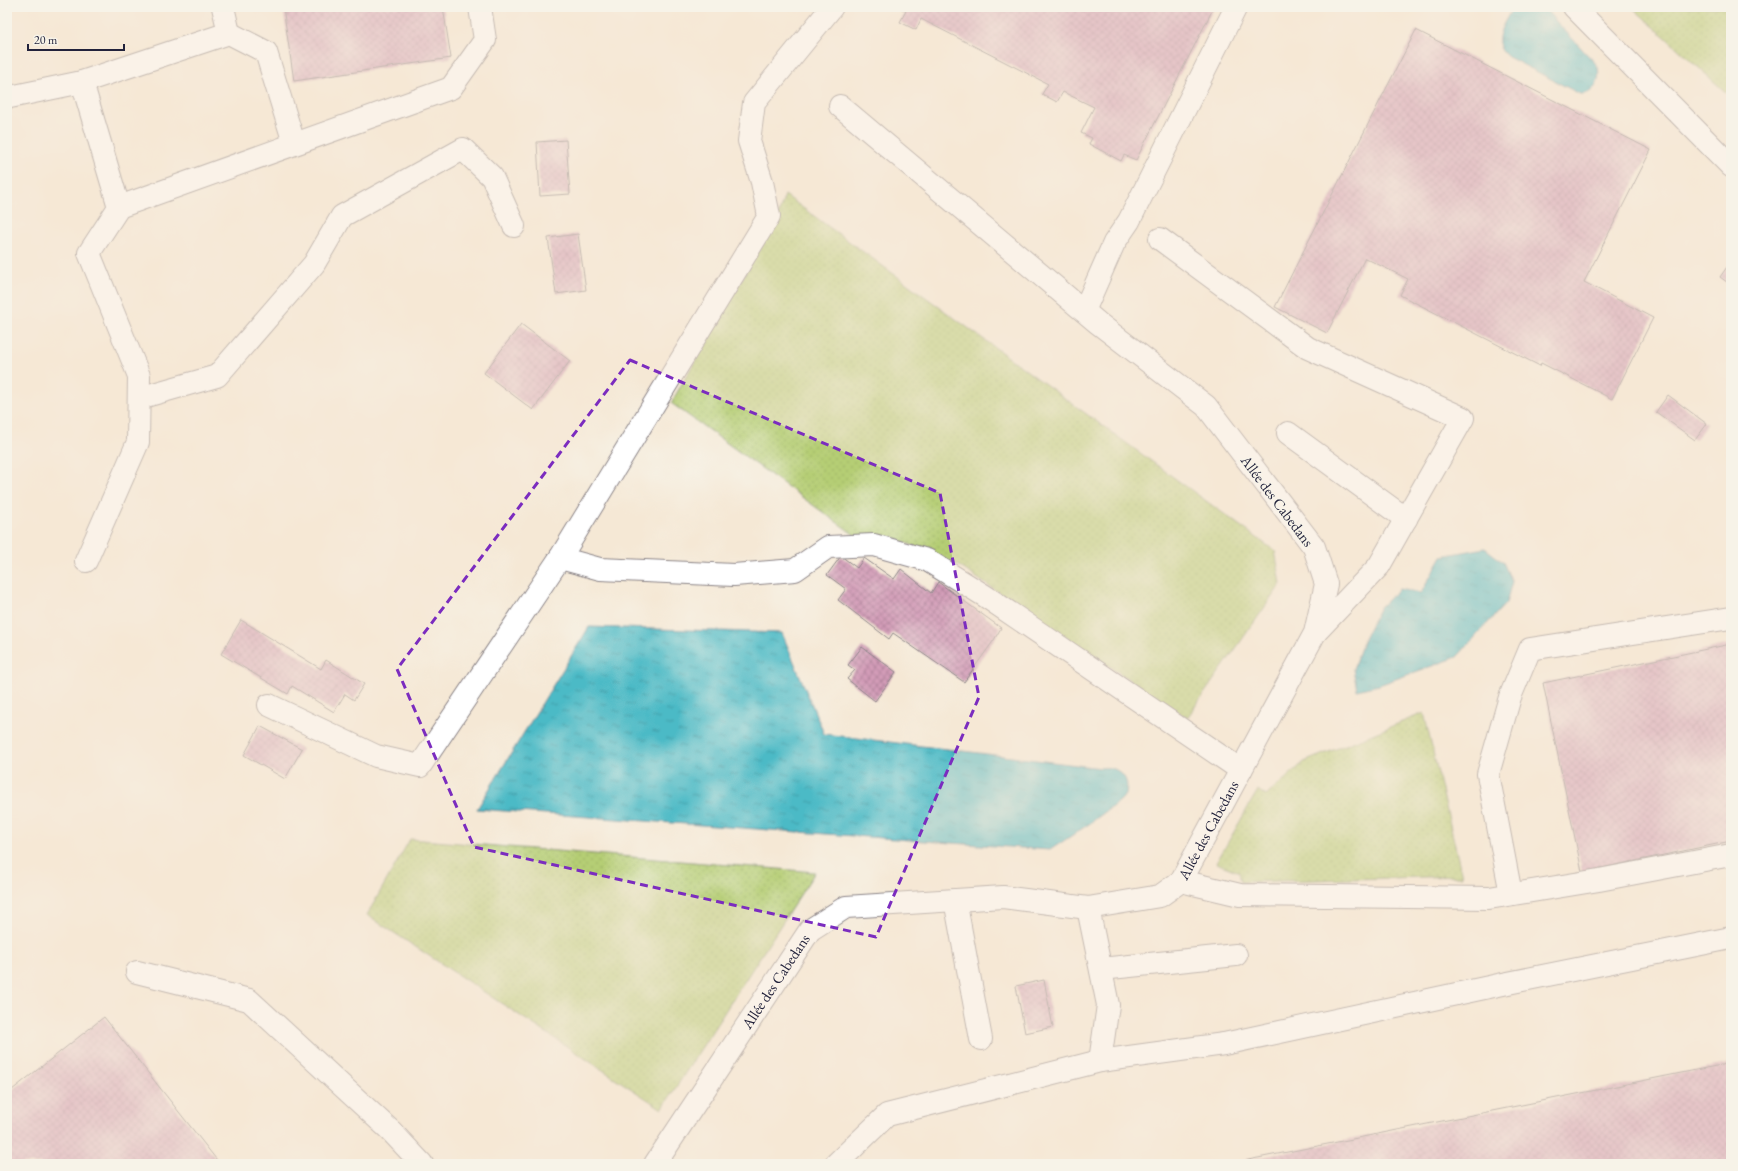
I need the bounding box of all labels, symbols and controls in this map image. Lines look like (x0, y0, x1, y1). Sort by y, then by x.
scale bar (28, 26, 124, 52)
text: 20 m (34, 32, 58, 48)
street label: Allée des Cabedans (1236, 450, 1318, 550)
street label: Allée des Cabedans (1173, 777, 1243, 884)
street label: Allée des Cabedans (737, 930, 814, 1033)

